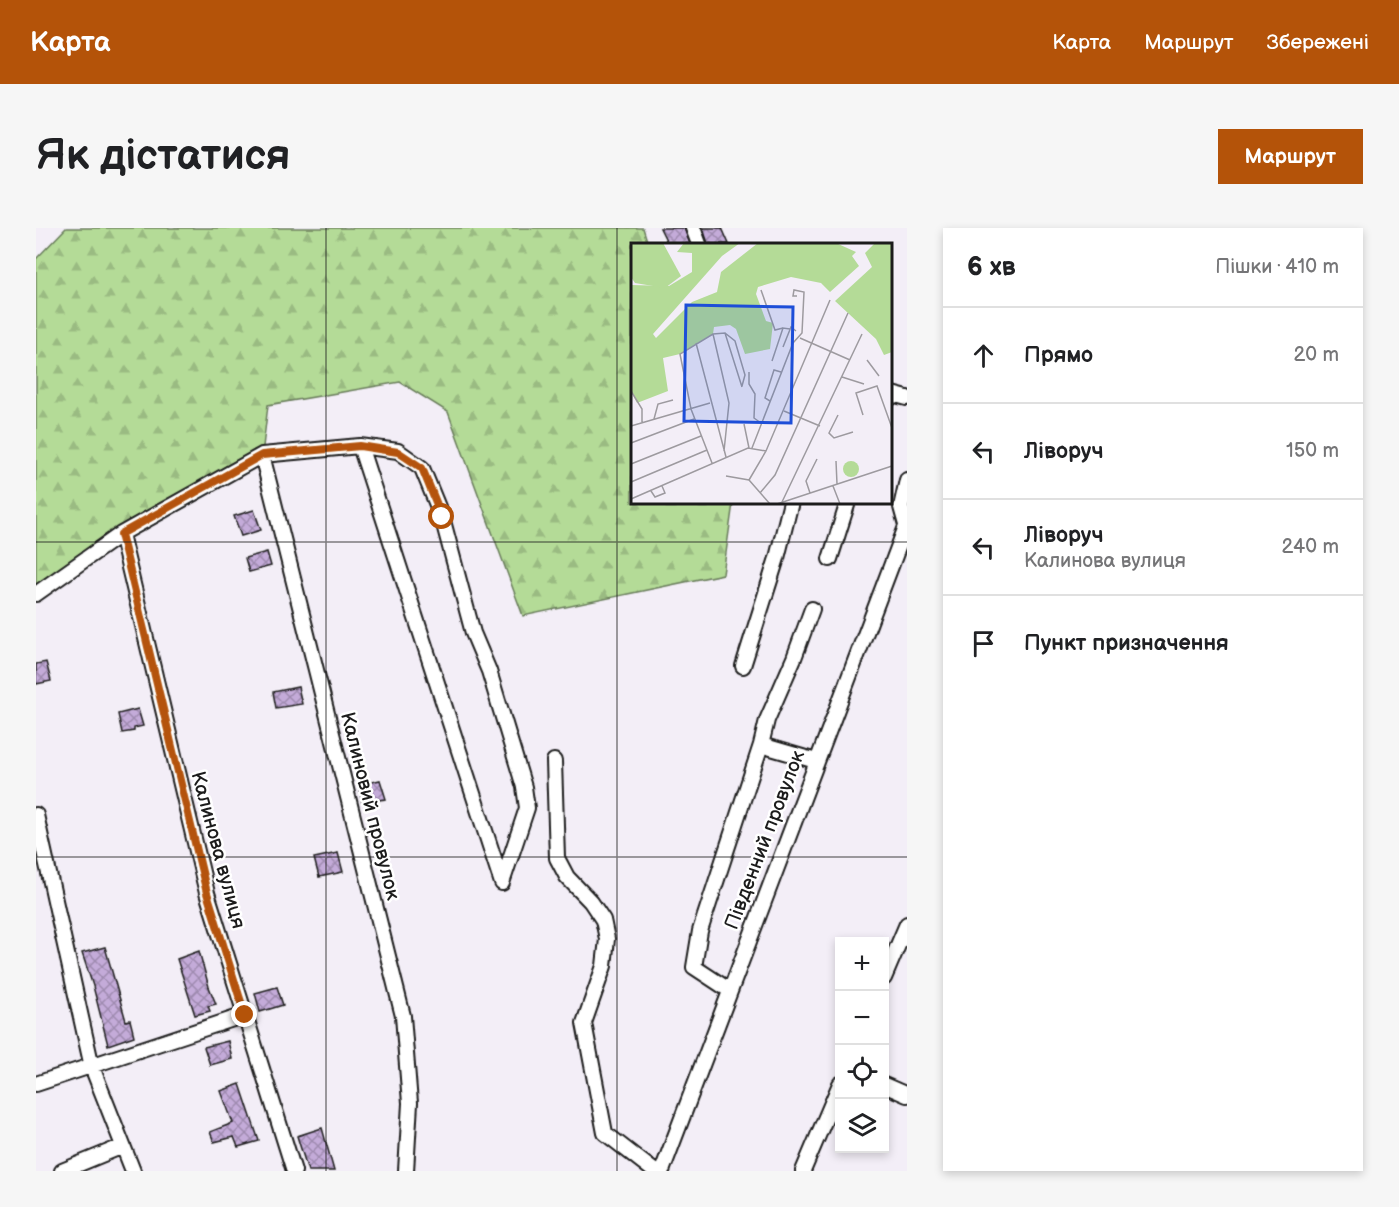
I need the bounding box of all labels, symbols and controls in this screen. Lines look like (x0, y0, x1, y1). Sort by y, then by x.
text: Карта (30, 26, 110, 59)
text: Карта (1052, 30, 1111, 55)
text: Маршрут (1144, 30, 1234, 55)
text: Збережені (1267, 30, 1369, 55)
button: Маршрут (1218, 129, 1363, 184)
text: Як дістатися (36, 131, 290, 182)
inset map (631, 243, 892, 504)
text: 6 хв (967, 252, 1016, 283)
text: Пішки · 410 m (1215, 255, 1339, 279)
icon: ahead (967, 339, 1000, 372)
text: Прямо (1024, 342, 1093, 369)
text: 20 m (1294, 343, 1339, 367)
icon: left (967, 435, 1000, 468)
text: Ліворуч (1024, 438, 1104, 465)
text: 150 m (1286, 439, 1339, 463)
route start (428, 503, 454, 529)
text: Ліворуч (1024, 522, 1104, 549)
icon: left (967, 531, 1000, 564)
text: 240 m (1282, 535, 1339, 559)
text: Калинова вулиця (1024, 549, 1186, 573)
icon: arrive (967, 627, 1000, 660)
text: Пункт призначення (1024, 630, 1229, 657)
street label: Калиновий провулок (335, 710, 405, 903)
street label: Південний провулок (720, 747, 810, 933)
street label: Калинова вулиця (185, 769, 251, 931)
map controls (835, 937, 889, 1153)
button: + (835, 937, 889, 991)
button: − (835, 991, 889, 1045)
route end (231, 1001, 257, 1027)
button: locate (835, 1045, 889, 1099)
button: layers (835, 1099, 889, 1153)

